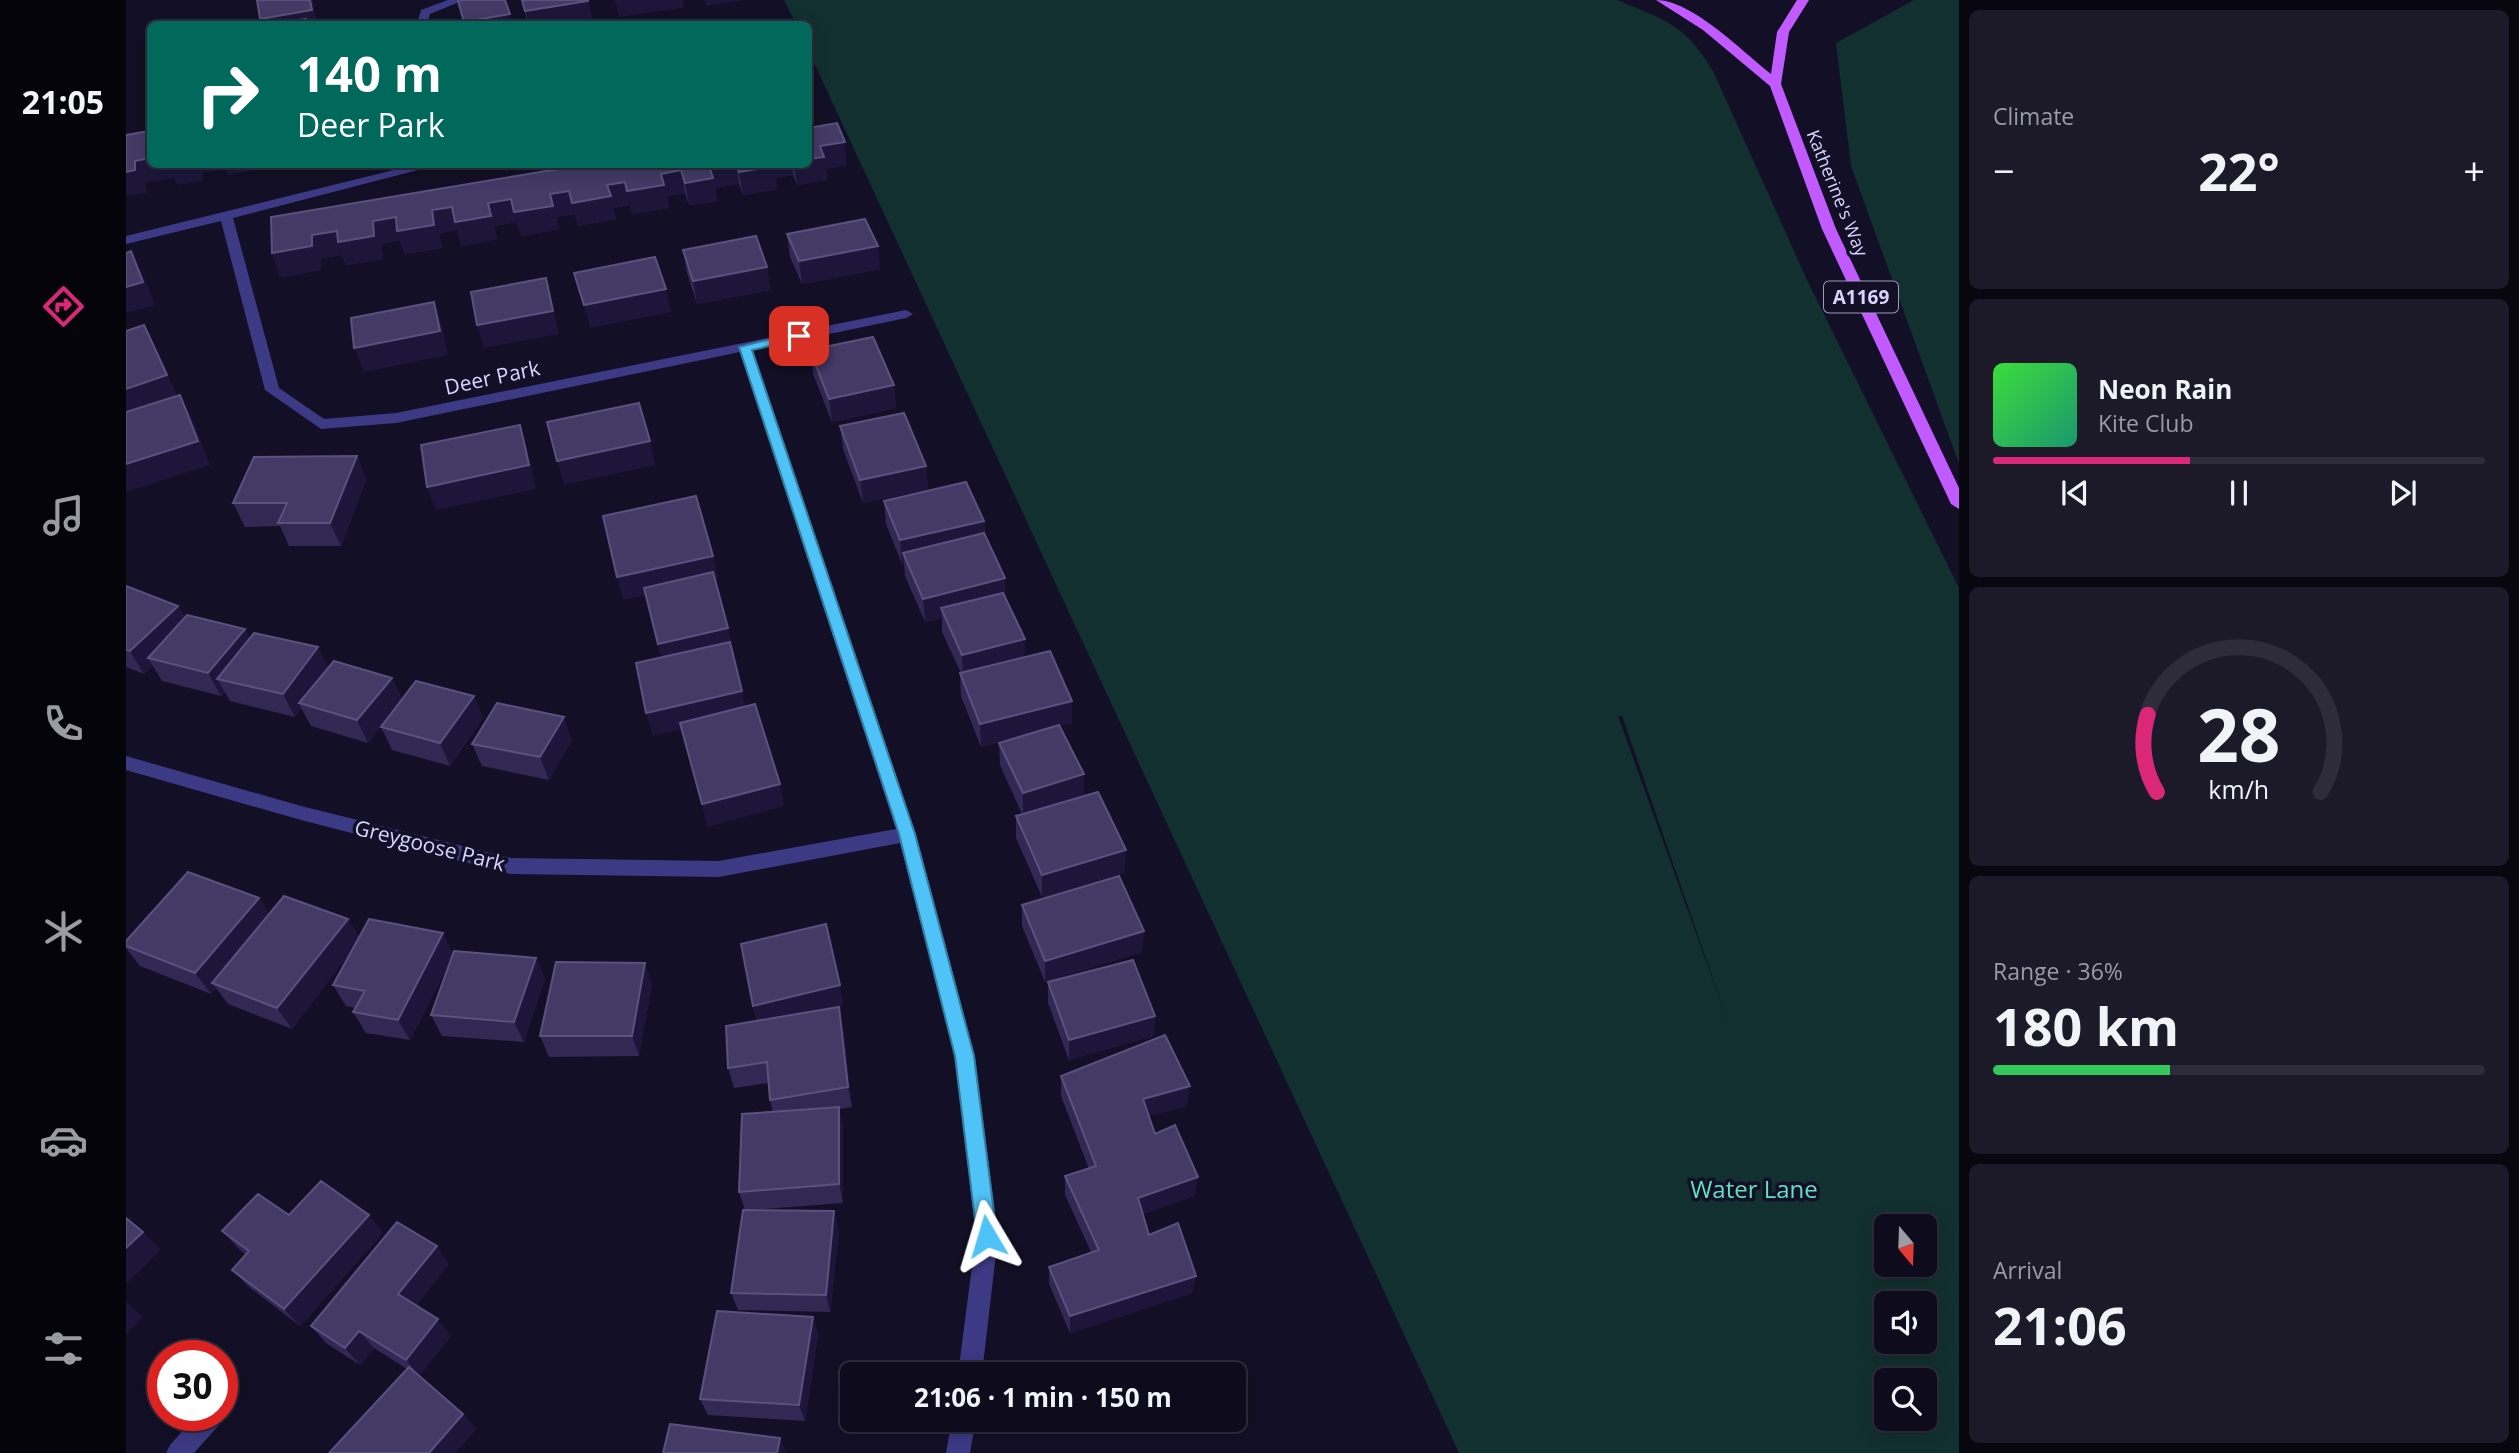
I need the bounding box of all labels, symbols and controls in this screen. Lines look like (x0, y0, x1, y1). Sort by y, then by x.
text: 140 m (297, 40, 442, 106)
icon: right (182, 49, 273, 140)
text: 21:05 (22, 80, 104, 123)
text: Climate (1993, 100, 2074, 132)
text: Deer Park (297, 103, 444, 146)
street label: Katherine's Way (1802, 126, 1875, 261)
text: 22° (2198, 135, 2280, 206)
text: − (1993, 144, 2015, 196)
text: + (2463, 144, 2485, 196)
icon: directions (39, 282, 88, 331)
road number: A1169 (1824, 282, 1898, 312)
pin (769, 306, 829, 366)
icon: arrive (780, 317, 818, 355)
street label: Deer Park (442, 353, 542, 401)
text: Neon Rain (2098, 371, 2232, 407)
text: Kite Club (2098, 407, 2193, 439)
icon: previous (2056, 474, 2094, 512)
icon: pause (2220, 474, 2258, 512)
icon: next (2384, 474, 2422, 512)
icon: music (39, 491, 88, 540)
text: 28 (2197, 685, 2281, 784)
icon: phone (39, 699, 88, 748)
text: km/h (2209, 772, 2269, 806)
street label: Greygoose Park (352, 813, 508, 877)
icon: climate (39, 907, 88, 956)
text: Range · 36% (1993, 955, 2123, 987)
text: 180 km (1993, 990, 2179, 1061)
icon: car (39, 1116, 88, 1165)
park label: Water Lane (1690, 1172, 1818, 1205)
position arrow (950, 1199, 1024, 1273)
north arrow (1874, 1214, 1937, 1278)
map controls (1874, 1214, 1937, 1431)
text: Arrival (1993, 1254, 2062, 1286)
text: 21:06 (1993, 1289, 2127, 1360)
button: sound (1874, 1291, 1937, 1354)
icon: filters (39, 1324, 88, 1373)
speed limit sign: 30 (147, 1340, 238, 1431)
button: search (1874, 1368, 1937, 1431)
text: 21:06 · 1 min · 150 m (914, 1379, 1172, 1415)

